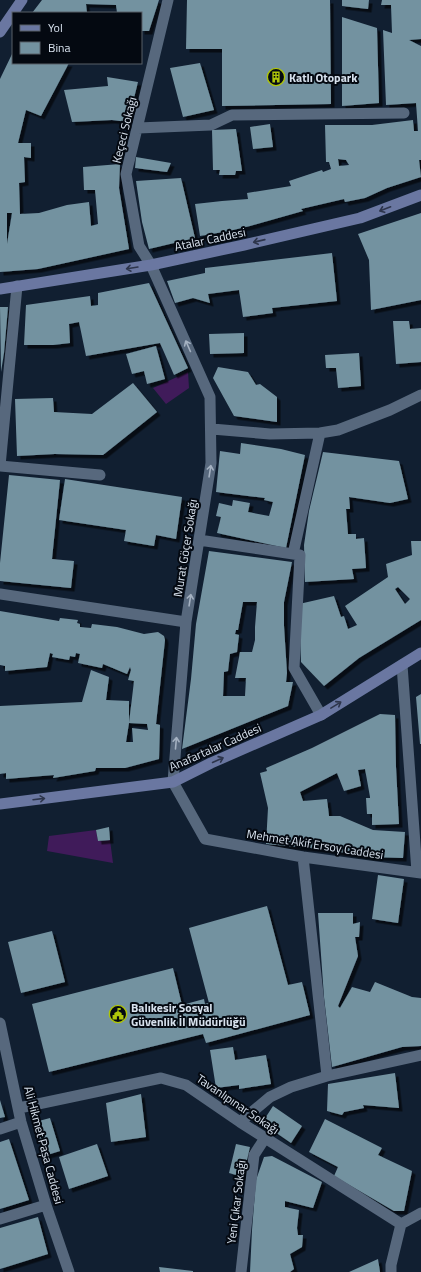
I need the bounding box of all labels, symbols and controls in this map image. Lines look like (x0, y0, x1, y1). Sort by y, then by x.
legend (12, 12, 142, 64)
text: Yol (48, 18, 63, 37)
text: Bina (48, 38, 70, 57)
building icon: Katlı Otopark (266, 67, 286, 87)
place label: Katlı Otopark (289, 68, 358, 87)
street label: Keçeci Sokağı (107, 95, 141, 165)
one-way arrow (379, 205, 391, 213)
street label: Atalar Caddesi (173, 222, 247, 256)
one-way arrow (253, 238, 266, 246)
one-way arrow (126, 264, 139, 272)
one-way arrow (183, 341, 191, 353)
one-way arrow (206, 465, 214, 478)
street label: Murat Göçer Sokağı (168, 498, 202, 598)
one-way arrow (186, 594, 194, 607)
one-way arrow (330, 701, 341, 709)
street label: Anafartalar Caddesi (166, 718, 264, 776)
one-way arrow (172, 737, 180, 750)
one-way arrow (212, 756, 224, 763)
one-way arrow (32, 795, 45, 803)
street label: Mehmet Akif Ersoy Caddesi (245, 824, 385, 864)
place label: Balıkesir Sosyal Güvenlik İl Müdürlüğü (131, 998, 246, 1031)
public building icon: Balıkesir Sosyal Güvenlik İl Müdürlüğü (108, 1004, 128, 1024)
street label: Tavanlıpınar Sokağı (193, 1069, 283, 1139)
street label: Ali Hikmet Paşa Caddesi (19, 1084, 69, 1206)
street label: Yeni Çıkar Sokağı (221, 1159, 251, 1245)

